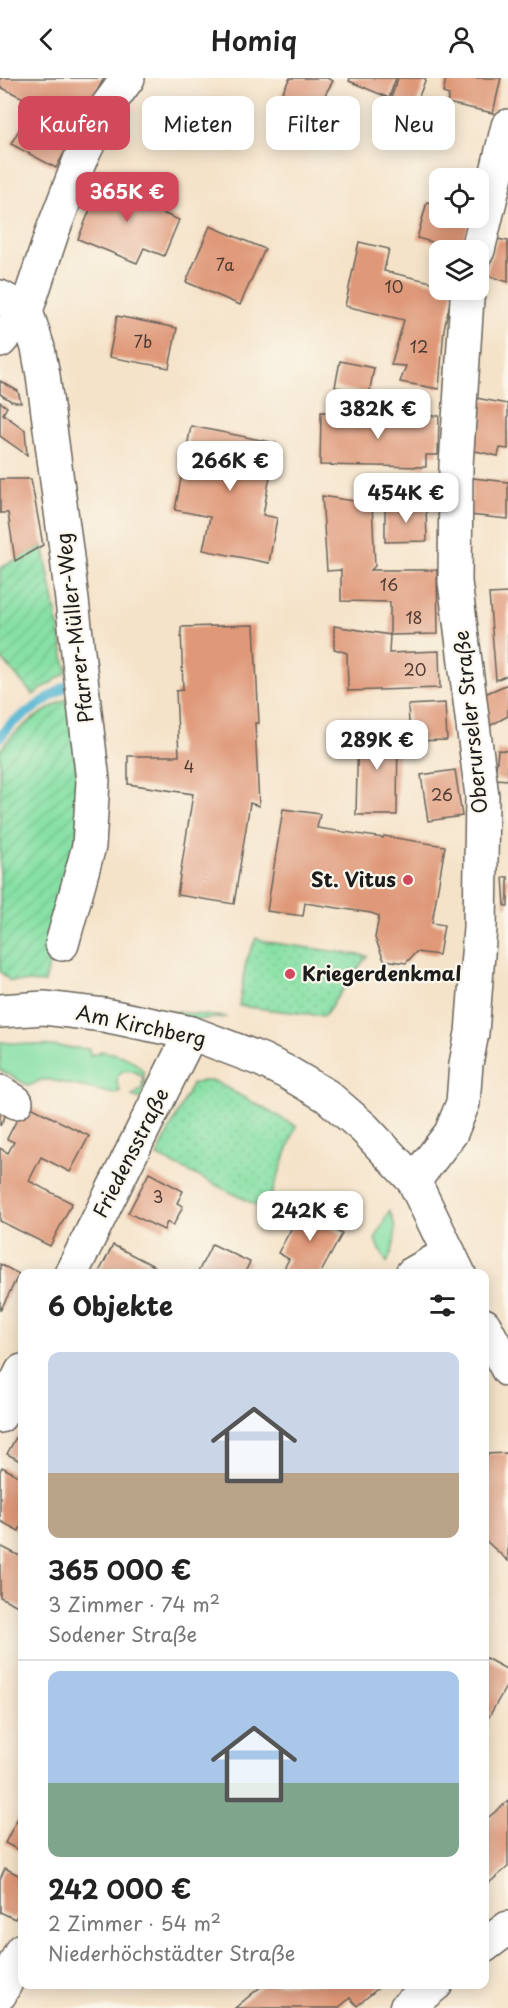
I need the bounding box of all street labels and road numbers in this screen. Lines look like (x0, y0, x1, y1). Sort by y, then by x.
street label: Pfarrer-Müller-Weg (47, 531, 101, 725)
street label: Oberurseler Straße (445, 629, 495, 815)
street label: Am Kirchberg (74, 997, 209, 1053)
street label: Friedensstraße (84, 1082, 176, 1223)

